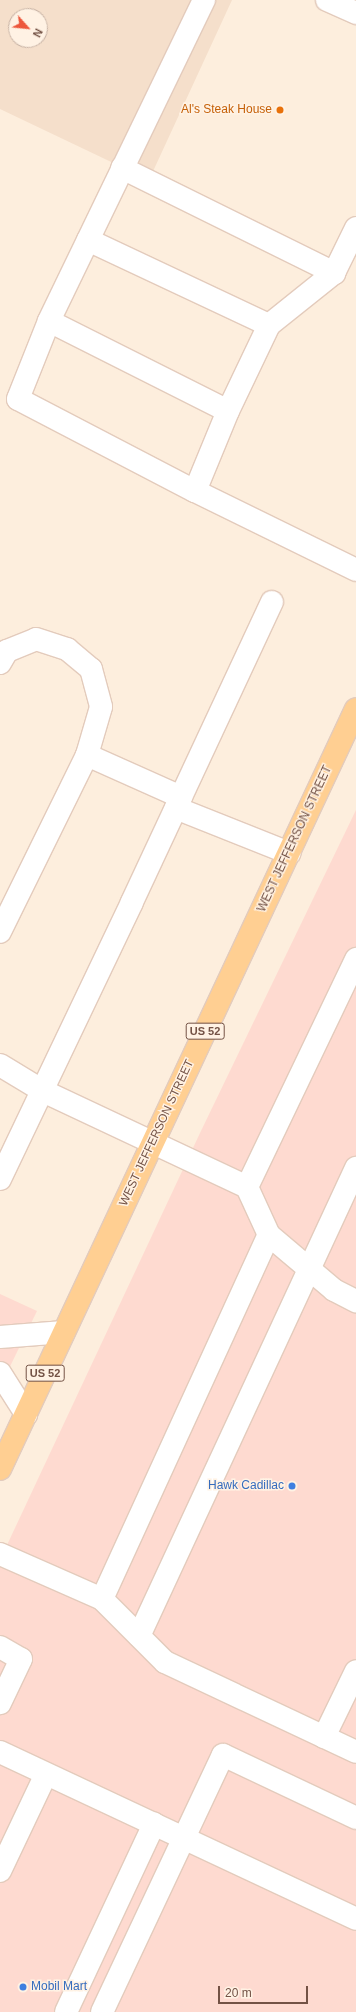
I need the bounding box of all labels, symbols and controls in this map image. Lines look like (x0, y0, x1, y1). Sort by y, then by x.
north arrow (8, 8, 48, 48)
text: N (31, 27, 45, 39)
place label: Al's Steak House (181, 103, 272, 117)
marker: Al's Steak House (275, 105, 285, 115)
street label: WEST JEFFERSON STREET (255, 763, 335, 915)
road number: US 52 (185, 1022, 225, 1040)
street label: WEST JEFFERSON STREET (117, 1057, 197, 1209)
road number: US 52 (25, 1364, 65, 1382)
place label: Hawk Cadillac (208, 1479, 284, 1493)
marker: Hawk Cadillac (287, 1481, 297, 1491)
scale bar (220, 1978, 310, 2004)
place label: Mobil Mart (31, 1980, 87, 1994)
marker: Mobil Mart (18, 1982, 28, 1992)
text: 20 m (225, 1986, 252, 2000)

